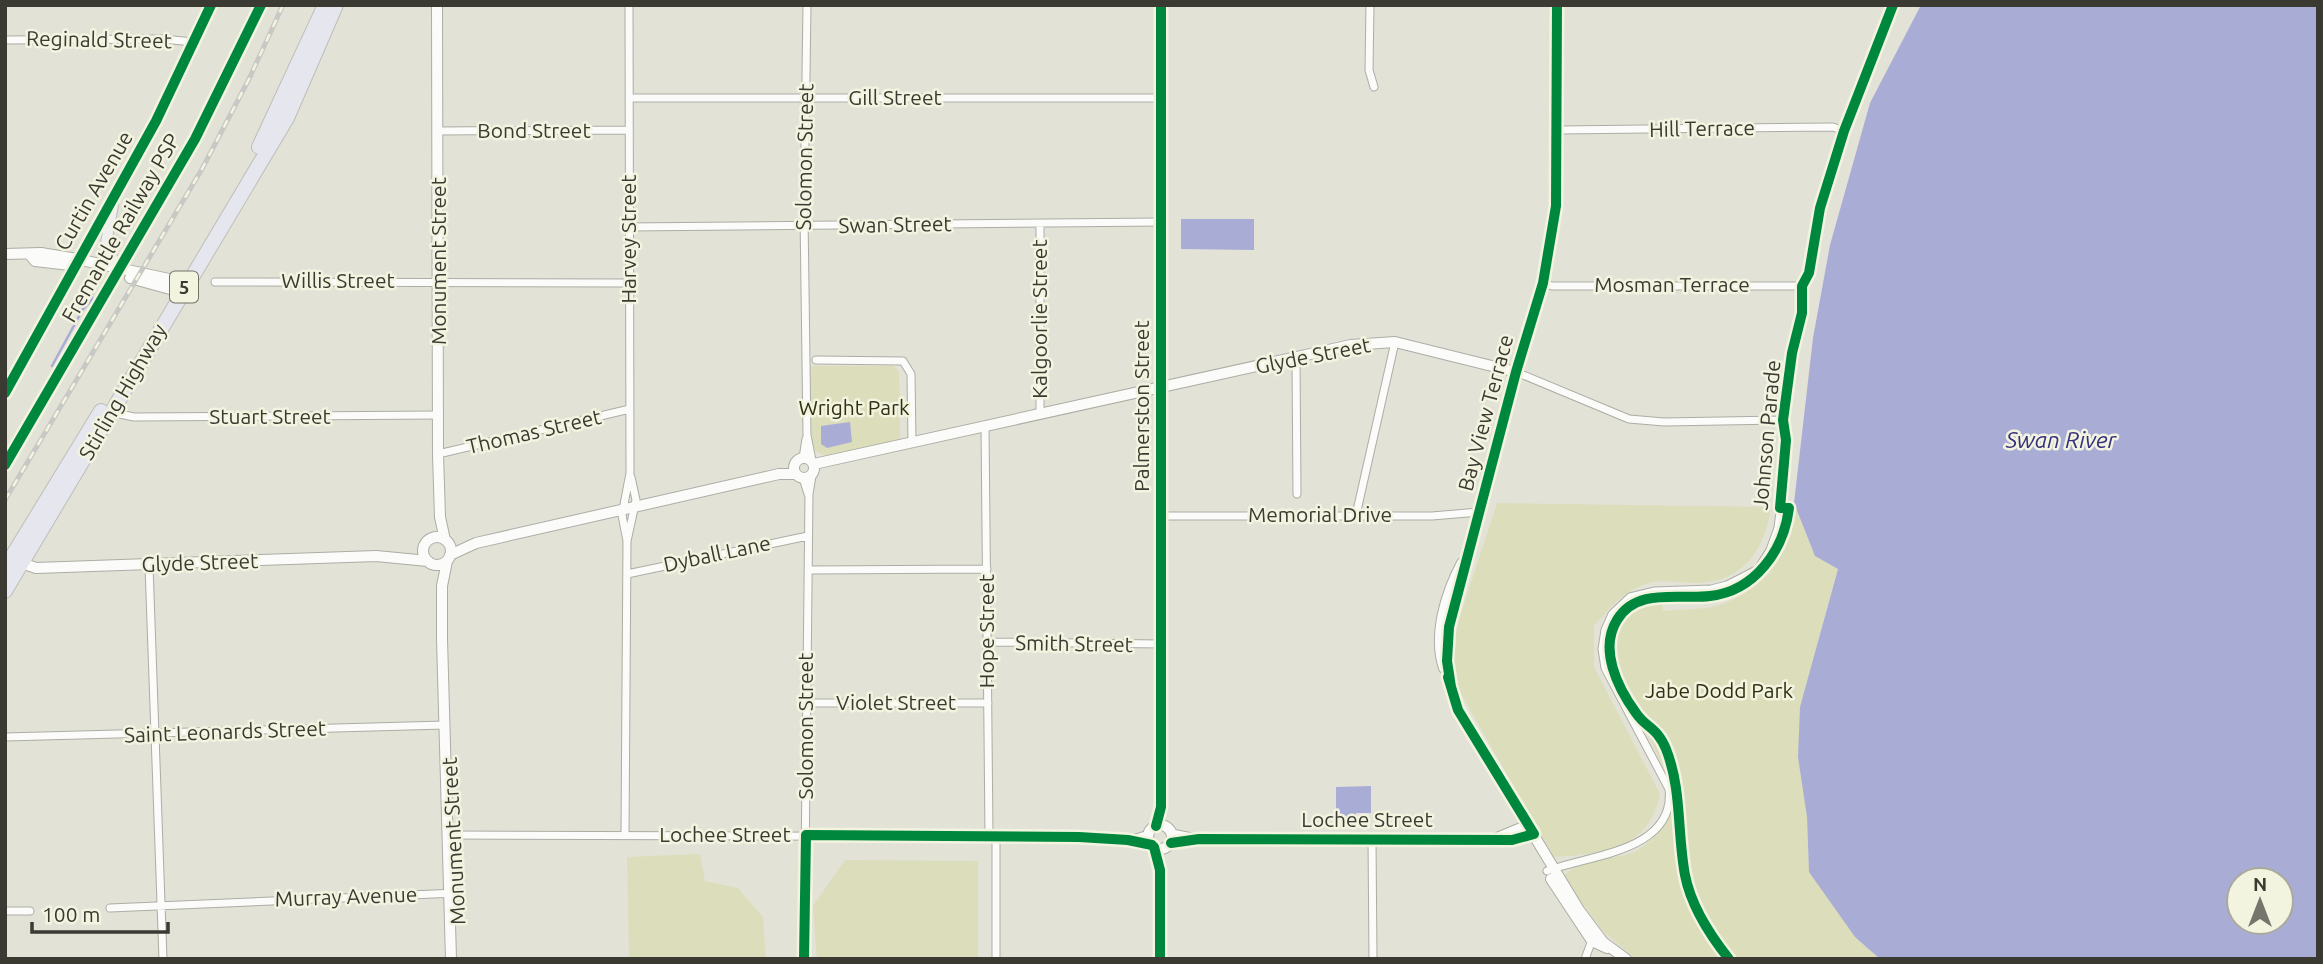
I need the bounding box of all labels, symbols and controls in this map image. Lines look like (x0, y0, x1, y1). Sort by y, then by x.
street label: Reginald Street (26, 26, 172, 52)
street label: Solomon Street (791, 83, 817, 231)
street label: Gill Street (848, 85, 942, 109)
street label: Hill Terrace (1649, 115, 1755, 141)
street label: Bond Street (477, 118, 591, 142)
street label: Curtin Avenue (49, 127, 137, 254)
street label: Fremantle Railway PSP (56, 129, 184, 326)
street label: Harvey Street (616, 174, 640, 304)
street label: Monument Street (426, 177, 450, 345)
street label: Swan Street (838, 211, 952, 237)
street label: Kalgoorlie Street (1027, 239, 1051, 399)
street label: Willis Street (281, 268, 395, 292)
road number: 5 (170, 272, 198, 302)
street label: Mosman Terrace (1594, 272, 1750, 296)
street label: Stirling Highway (74, 319, 171, 464)
street label: Palmerston Street (1129, 320, 1153, 492)
street label: Glyde Street (1253, 332, 1372, 378)
street label: Bay View Terrace (1453, 332, 1517, 494)
street label: Johnson Parade (1747, 359, 1785, 511)
park label: Wright Park (798, 395, 910, 419)
street label: Stuart Street (209, 404, 331, 428)
street label: Thomas Street (464, 404, 603, 458)
water label: Swan River (2005, 427, 2118, 452)
street label: Memorial Drive (1248, 502, 1392, 526)
street label: Dyball Lane (661, 530, 773, 576)
street label: Glyde Street (141, 548, 259, 576)
street label: Hope Street (974, 574, 998, 688)
street label: Smith Street (1015, 630, 1133, 656)
street label: Solomon Street (793, 653, 817, 799)
park label: Jabe Dodd Park (1645, 678, 1793, 702)
street label: Violet Street (836, 690, 956, 714)
street label: Saint Leonards Street (124, 715, 326, 747)
street label: Monument Street (437, 757, 469, 926)
street label: Lochee Street (1301, 807, 1433, 831)
street label: Lochee Street (659, 822, 791, 846)
north arrow (2225, 866, 2295, 936)
text: N (2253, 873, 2267, 895)
street label: Murray Avenue (274, 882, 418, 910)
scale bar (32, 890, 168, 934)
text: 100 m (42, 902, 100, 926)

